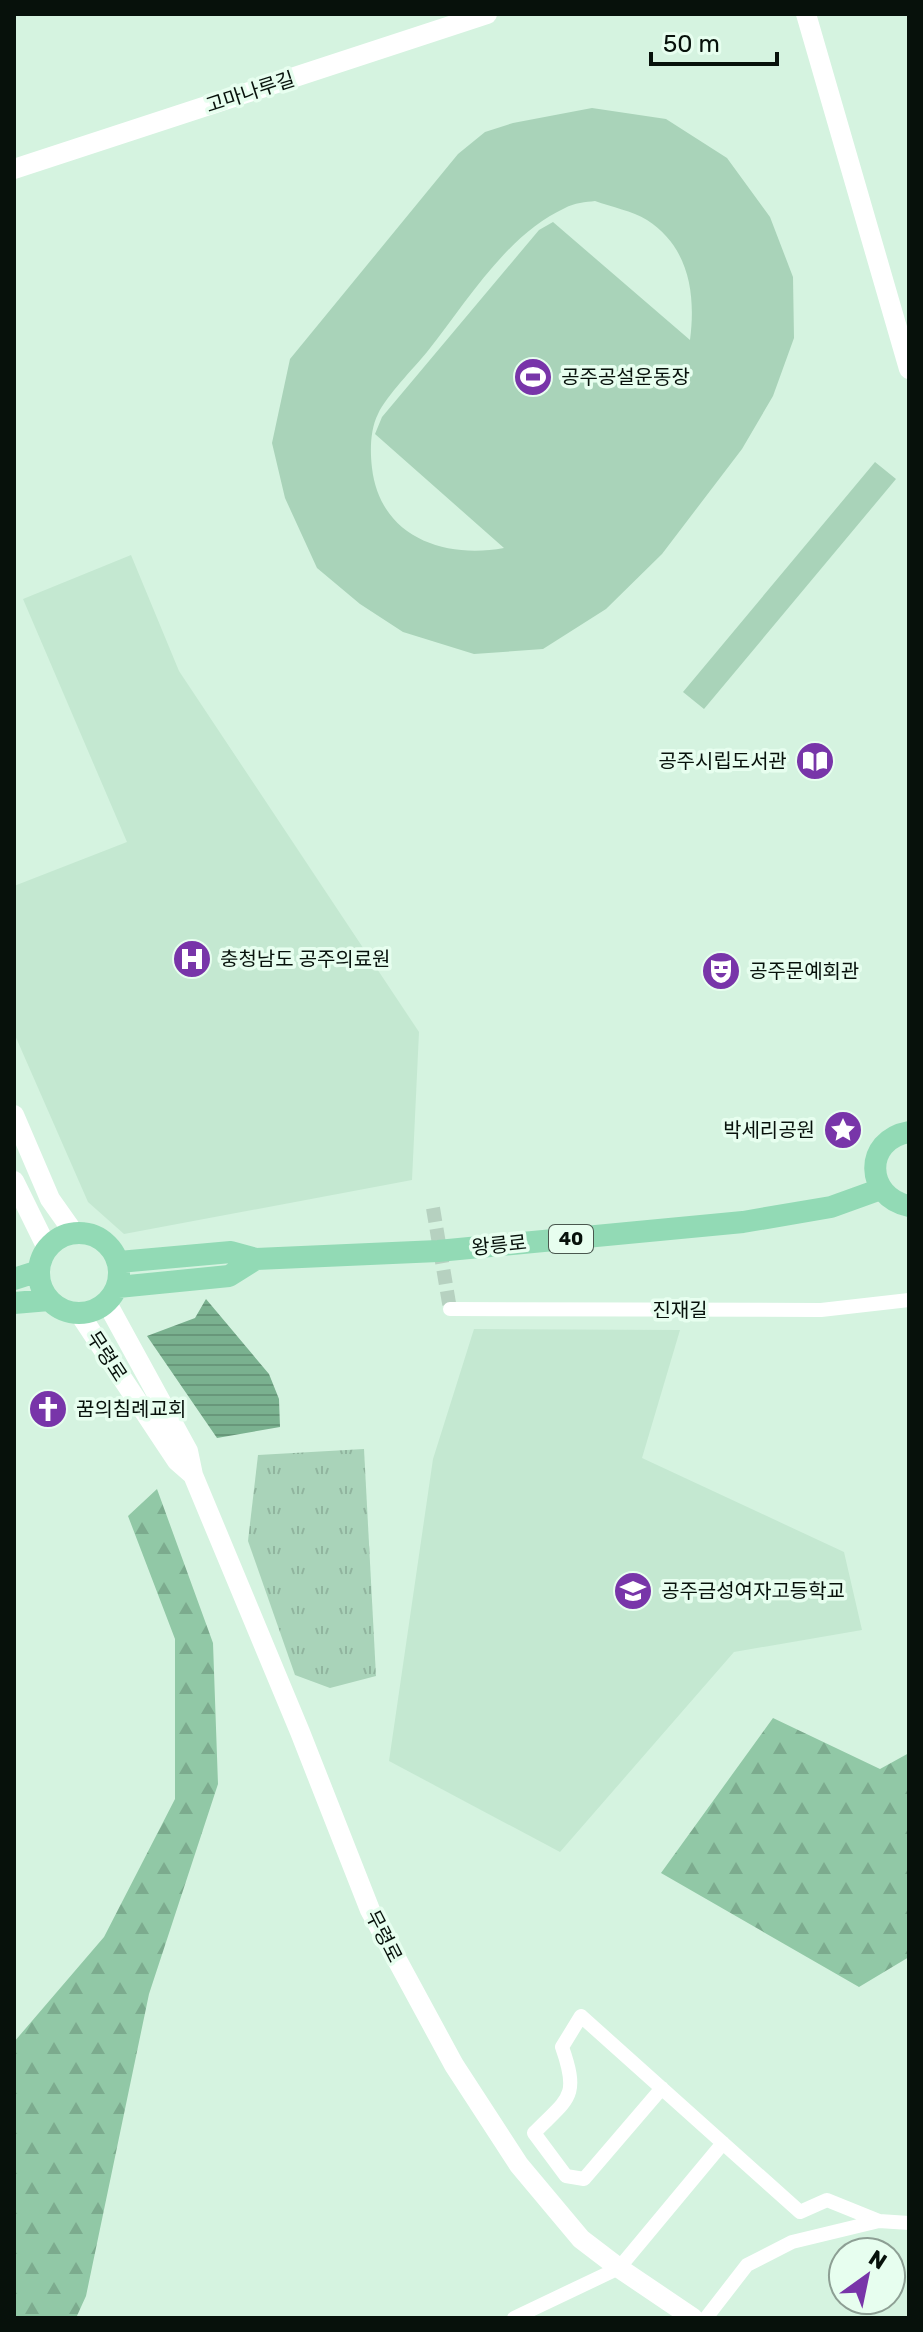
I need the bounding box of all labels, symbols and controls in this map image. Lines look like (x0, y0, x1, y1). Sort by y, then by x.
scale bar (651, 16, 777, 66)
text: 50 m (663, 30, 720, 58)
street label: 고마나루길 (203, 66, 297, 118)
sports icon: 공주공설운동장 (512, 356, 554, 398)
place label: 공주공설운동장 (561, 365, 690, 389)
library icon: 공주시립도서관 (794, 740, 836, 782)
place label: 공주시립도서관 (658, 749, 787, 773)
hospital icon: 충청남도 공주의료원 (171, 938, 213, 980)
place label: 충청남도 공주의료원 (220, 947, 391, 971)
theatre icon: 공주문예회관 (700, 950, 742, 992)
place label: 공주문예회관 (749, 959, 859, 983)
place icon: 박세리공원 (822, 1109, 864, 1151)
place label: 박세리공원 (723, 1118, 815, 1142)
road number: 40 (549, 1225, 593, 1253)
street label: 왕릉로 (470, 1230, 528, 1260)
street label: 진재길 (652, 1298, 708, 1322)
street label: 무령로 (82, 1326, 132, 1386)
church icon: 꿈의침례교회 (27, 1388, 69, 1430)
place label: 꿈의침례교회 (76, 1397, 186, 1421)
school or university icon: 공주금성여자고등학교 (612, 1570, 654, 1612)
place label: 공주금성여자고등학교 (661, 1579, 845, 1603)
street label: 무령로 (361, 1906, 407, 1966)
north arrow (827, 2236, 907, 2316)
text: N (864, 2244, 892, 2275)

